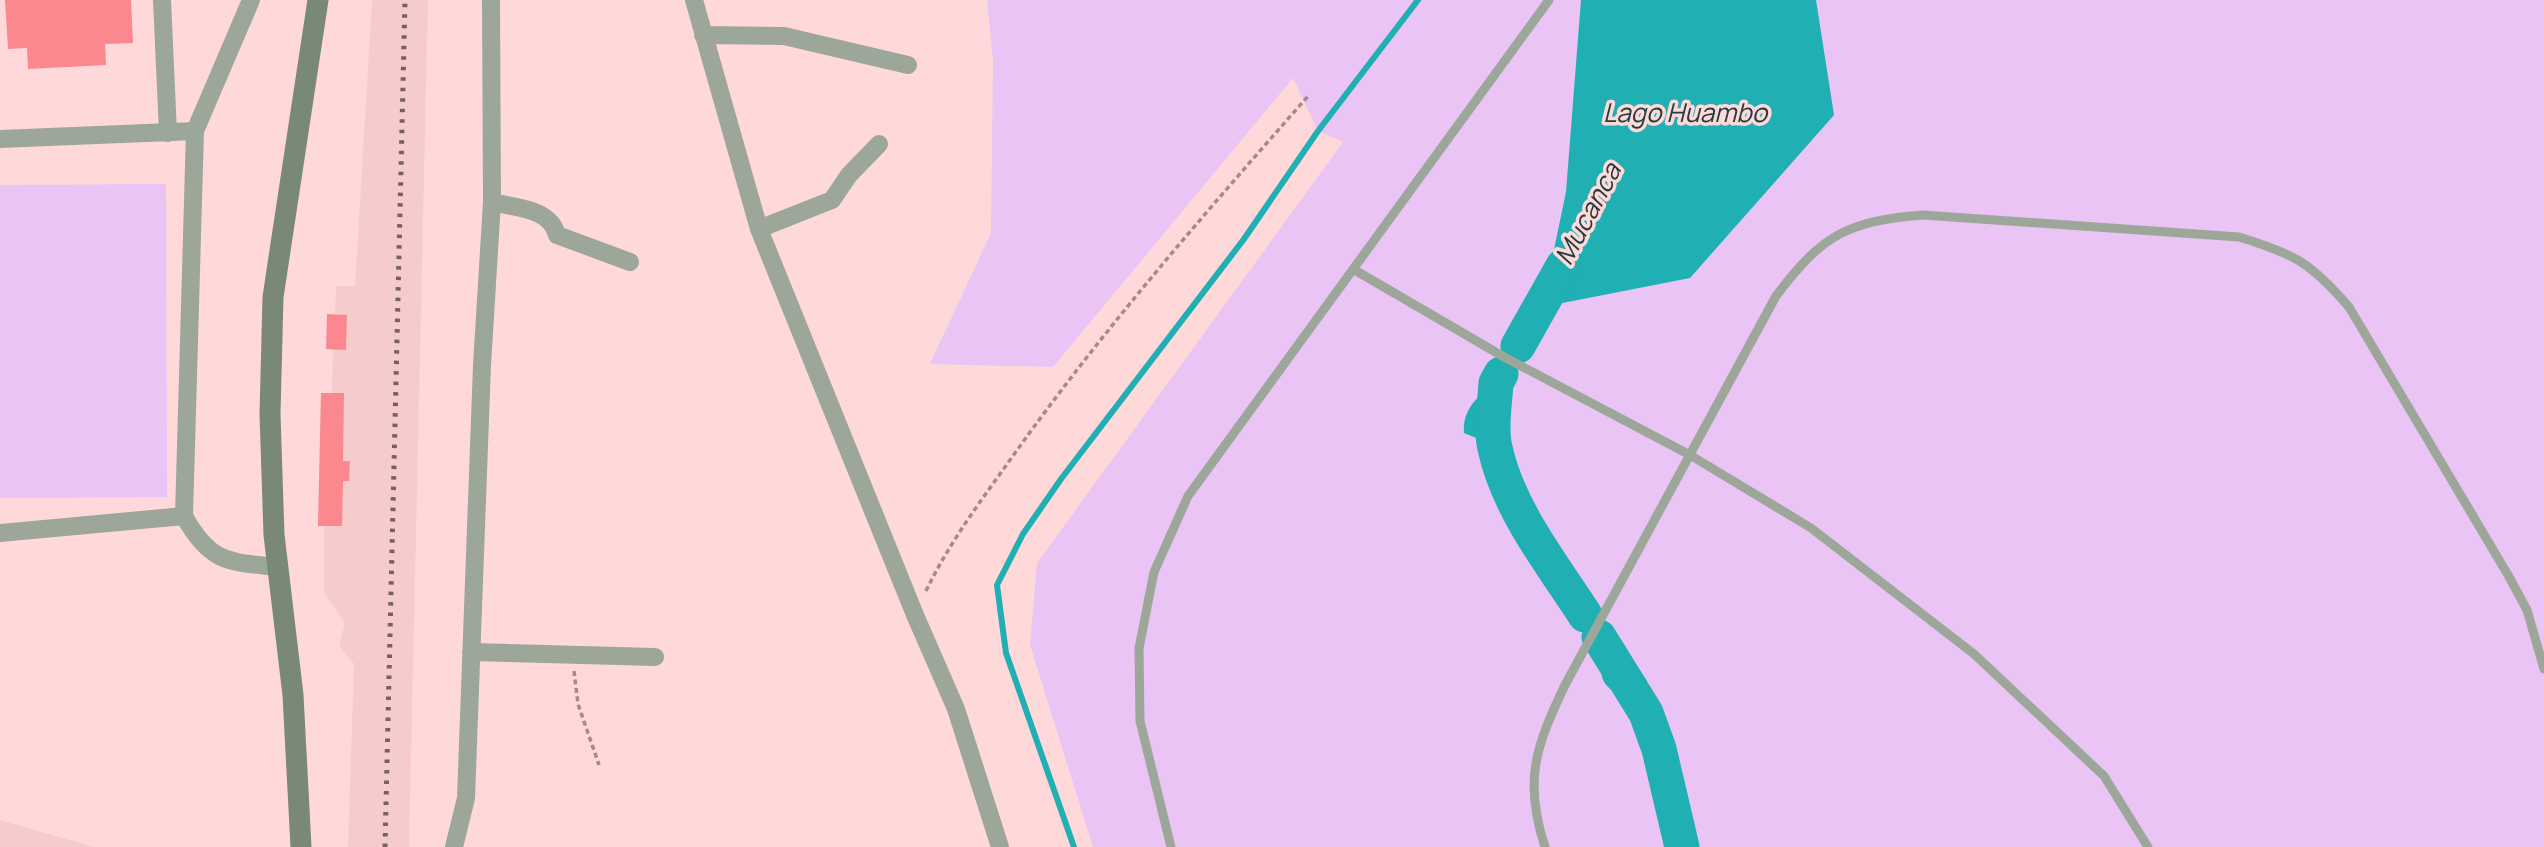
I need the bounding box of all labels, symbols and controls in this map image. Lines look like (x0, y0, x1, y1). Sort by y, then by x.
water label: Lago Huambo (1603, 94, 1769, 130)
water label: Mucanca (1545, 155, 1630, 271)

